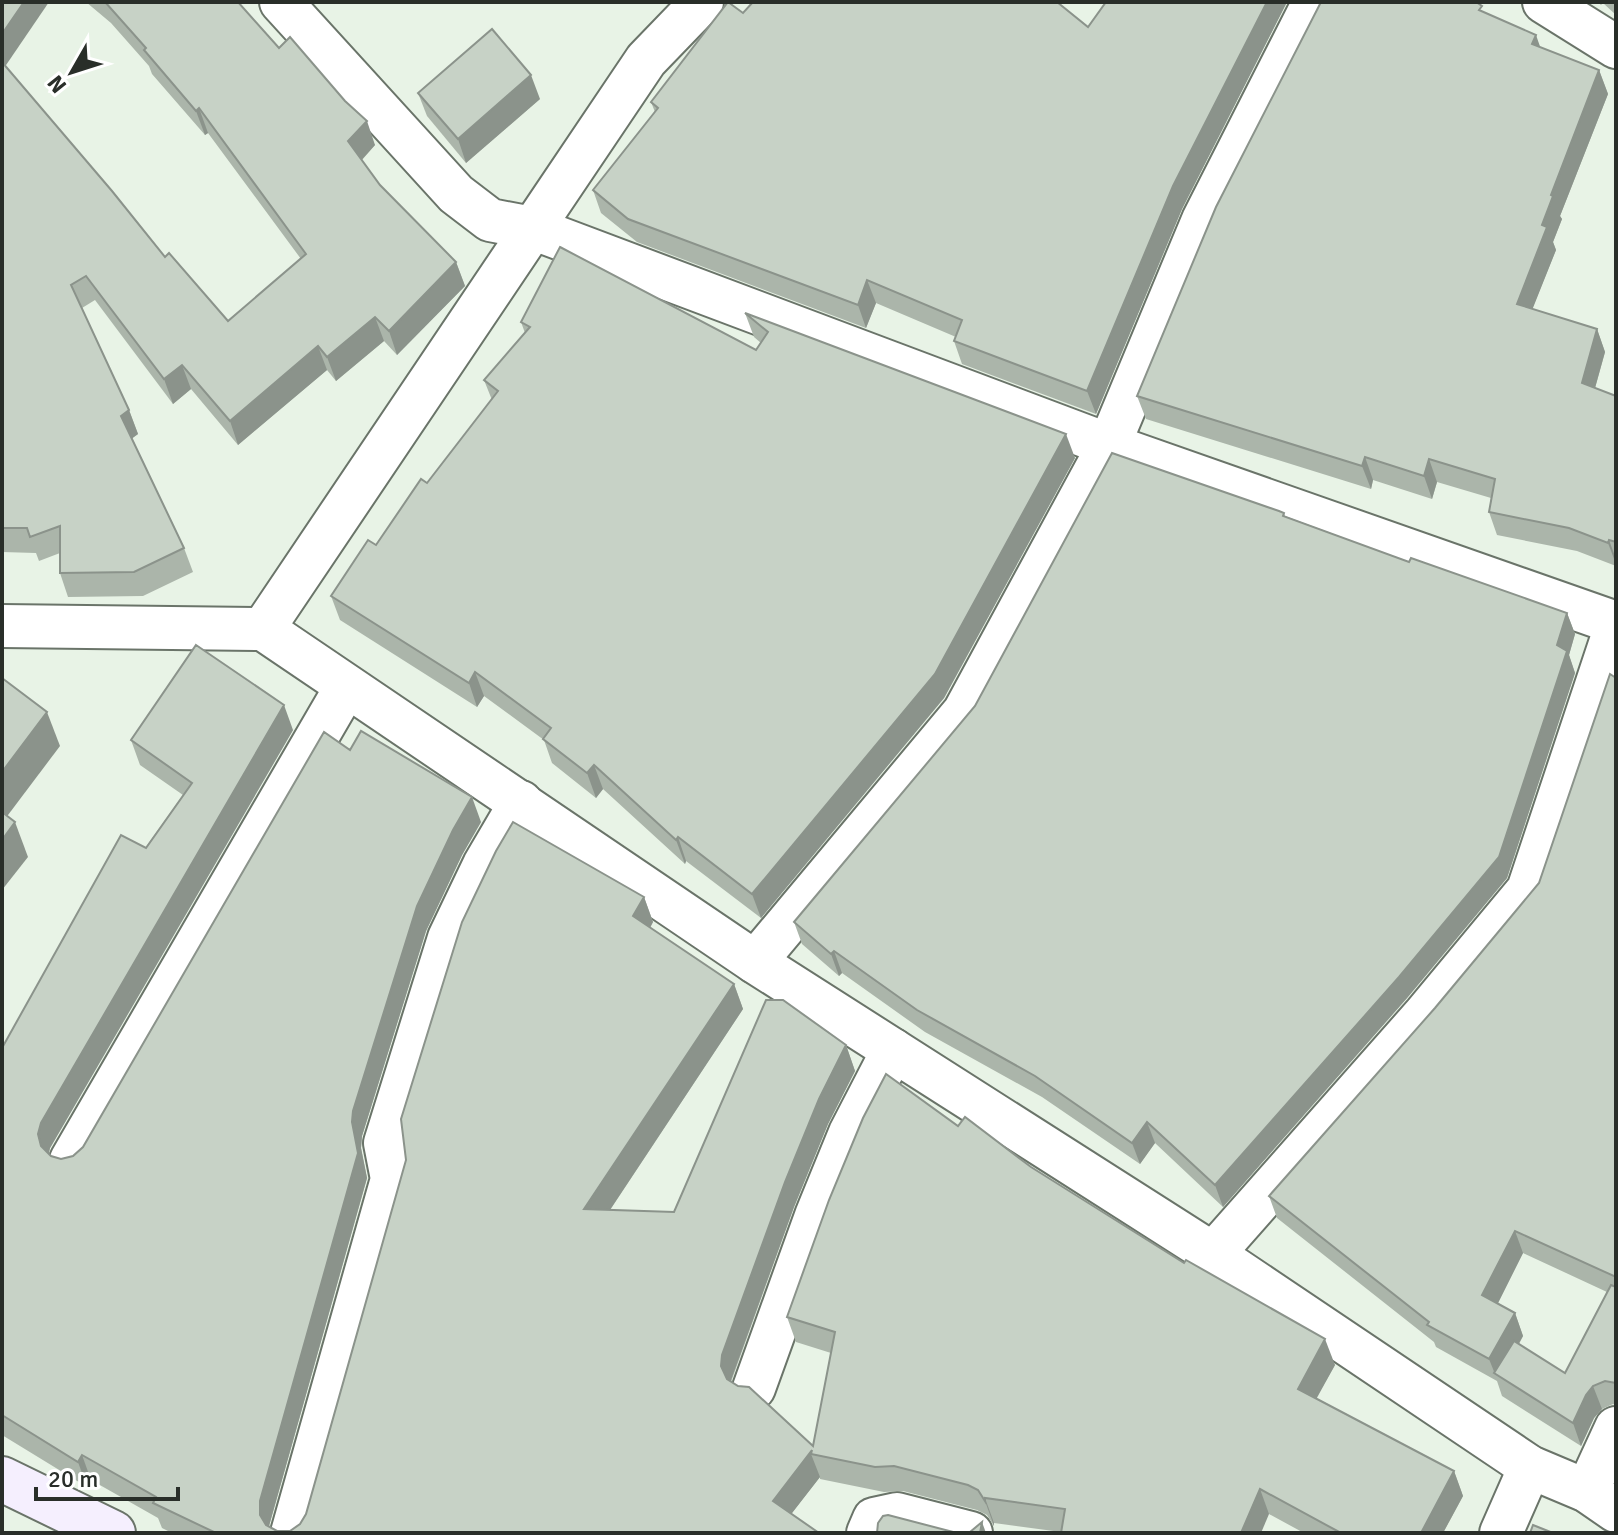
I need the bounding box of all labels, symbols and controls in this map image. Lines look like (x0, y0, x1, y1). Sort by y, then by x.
north arrow (32, 32, 112, 112)
text: N (42, 70, 72, 99)
scale bar (36, 1451, 178, 1501)
text: 20 m (48, 1464, 98, 1494)

